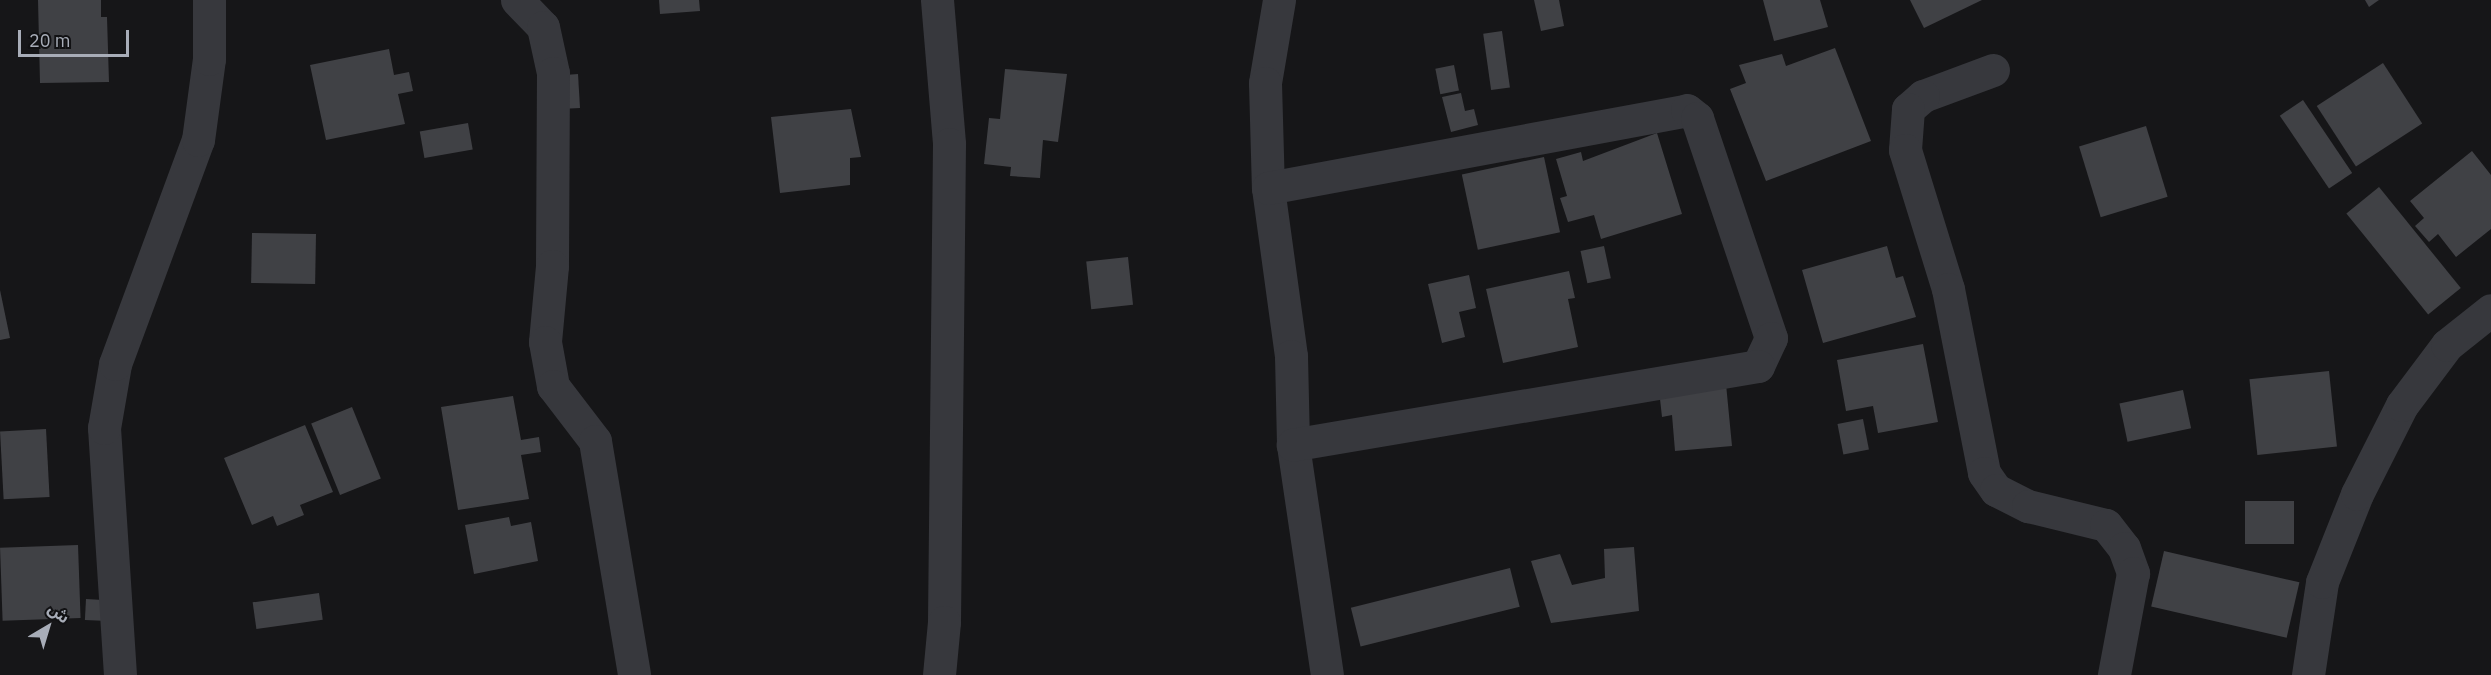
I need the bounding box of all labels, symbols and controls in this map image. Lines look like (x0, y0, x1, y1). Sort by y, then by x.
scale bar (21, 18, 132, 56)
text: 20 m (29, 29, 71, 52)
north arrow (18, 597, 78, 657)
text: ش (44, 598, 74, 627)

